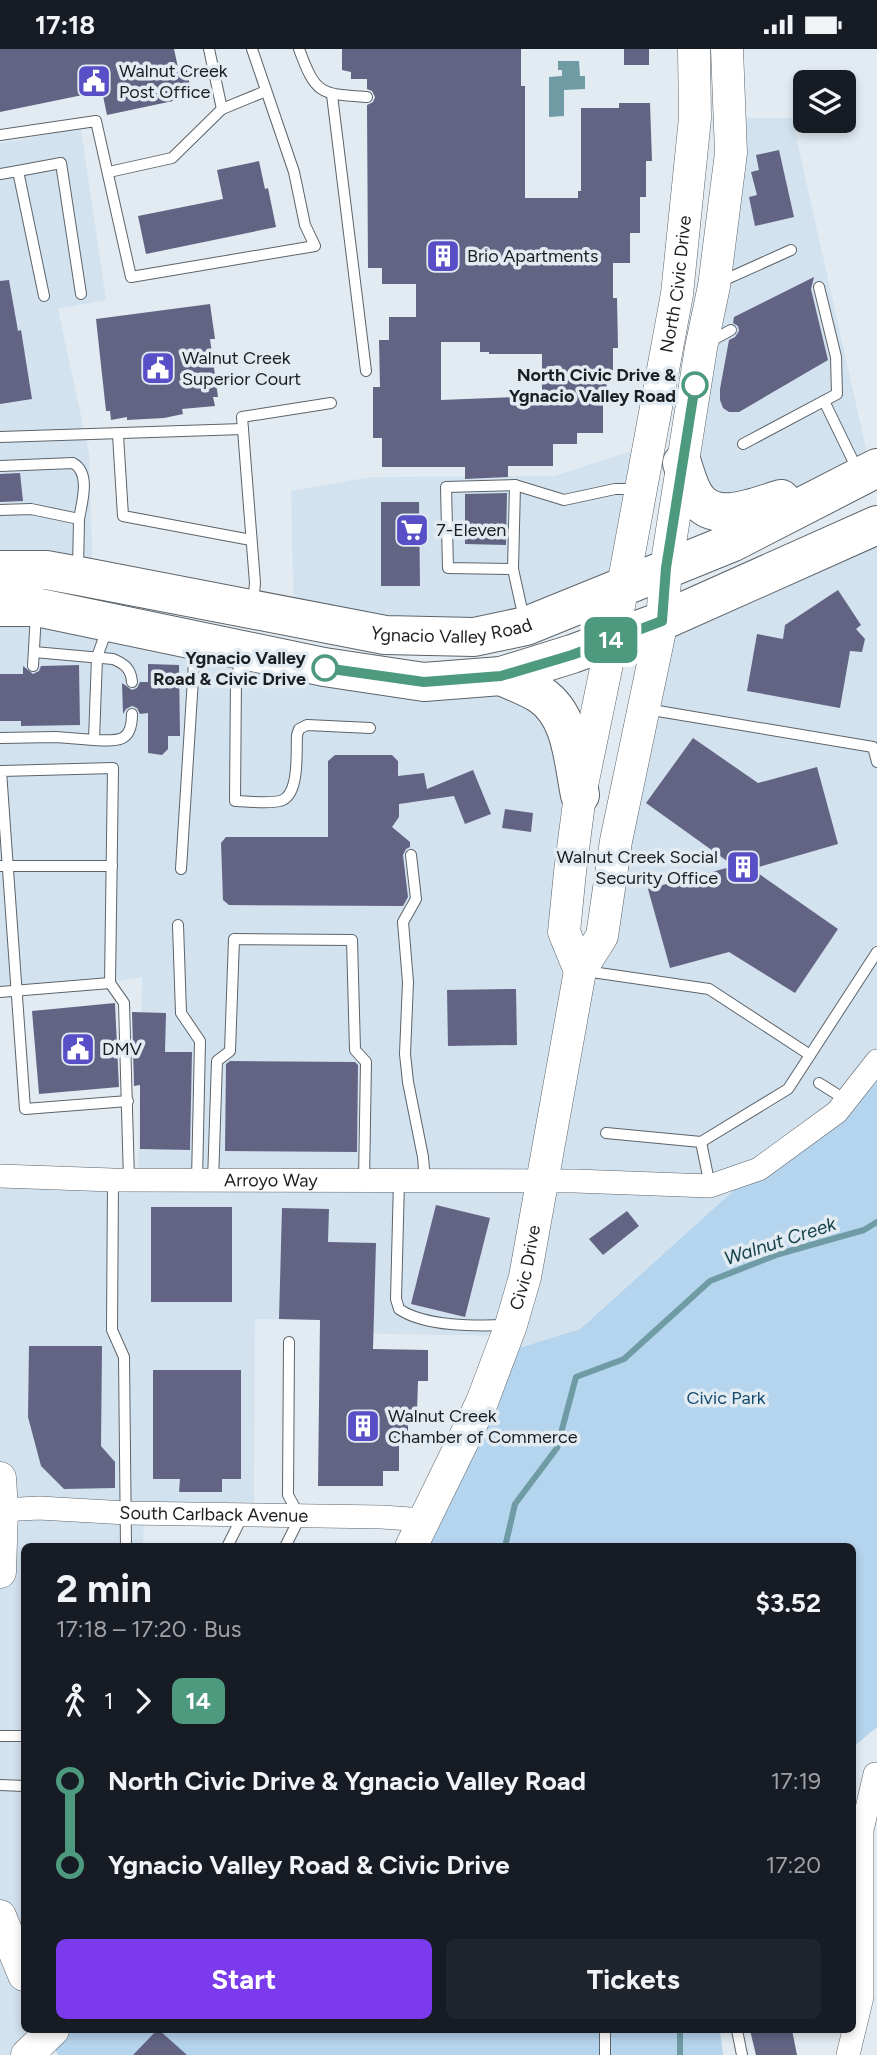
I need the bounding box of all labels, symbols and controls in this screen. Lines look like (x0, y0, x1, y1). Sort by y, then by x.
text: 17:18 (35, 9, 95, 41)
place label: Walnut Creek Post Office (119, 60, 228, 103)
public building icon: Walnut Creek Post Office (75, 62, 113, 100)
map controls (793, 70, 856, 133)
button: layers (793, 70, 856, 133)
street label: North Civic Drive (655, 214, 696, 355)
building icon: Brio Apartments (424, 237, 462, 275)
place label: Brio Apartments (467, 245, 598, 267)
place label: Walnut Creek Superior Court (182, 347, 301, 390)
public building icon: Walnut Creek Superior Court (139, 349, 177, 387)
place label: North Civic Drive & Ygnacio Valley Road (509, 364, 676, 407)
marker: North Civic Drive & Ygnacio Valley Road (682, 372, 708, 398)
supermarket icon: 7-Eleven (393, 511, 431, 549)
place label: 7-Eleven (436, 519, 506, 541)
street label: Ygnacio Valley Road (369, 614, 536, 648)
line badge: 14 (580, 617, 642, 663)
text: 14 (598, 625, 624, 654)
place label: Ygnacio Valley Road & Civic Drive (153, 647, 307, 690)
marker: Ygnacio Valley Road & Civic Drive (312, 655, 338, 681)
place label: Walnut Creek Social Security Office (557, 846, 718, 889)
building icon: Walnut Creek Social Security Office (724, 848, 762, 886)
public building icon: DMV (59, 1030, 97, 1068)
place label: DMV (102, 1038, 143, 1060)
street label: Arroyo Way (224, 1169, 318, 1191)
water label: Walnut Creek (721, 1212, 840, 1270)
street label: Civic Drive (505, 1223, 545, 1313)
park label: Civic Park (686, 1387, 766, 1409)
place label: Walnut Creek Chamber of Commerce (388, 1405, 578, 1448)
building icon: Walnut Creek Chamber of Commerce (344, 1407, 382, 1445)
street label: South Carlback Avenue (119, 1502, 308, 1527)
text: 2 min (56, 1566, 152, 1612)
text: $3.52 (756, 1587, 821, 1619)
text: 17:18 – 17:20 · Bus (56, 1615, 241, 1643)
icon: walk (56, 1682, 94, 1720)
icon: forward (124, 1682, 162, 1720)
text: 14 (186, 1686, 211, 1715)
text: 1 (104, 1687, 114, 1715)
text: North Civic Drive & Ygnacio Valley Road (108, 1765, 586, 1797)
text: 17:19 (771, 1767, 821, 1795)
text: Ygnacio Valley Road & Civic Drive (108, 1849, 510, 1881)
text: 17:20 (766, 1851, 821, 1879)
button: Start (56, 1939, 432, 2019)
button: Tickets (446, 1939, 821, 2019)

